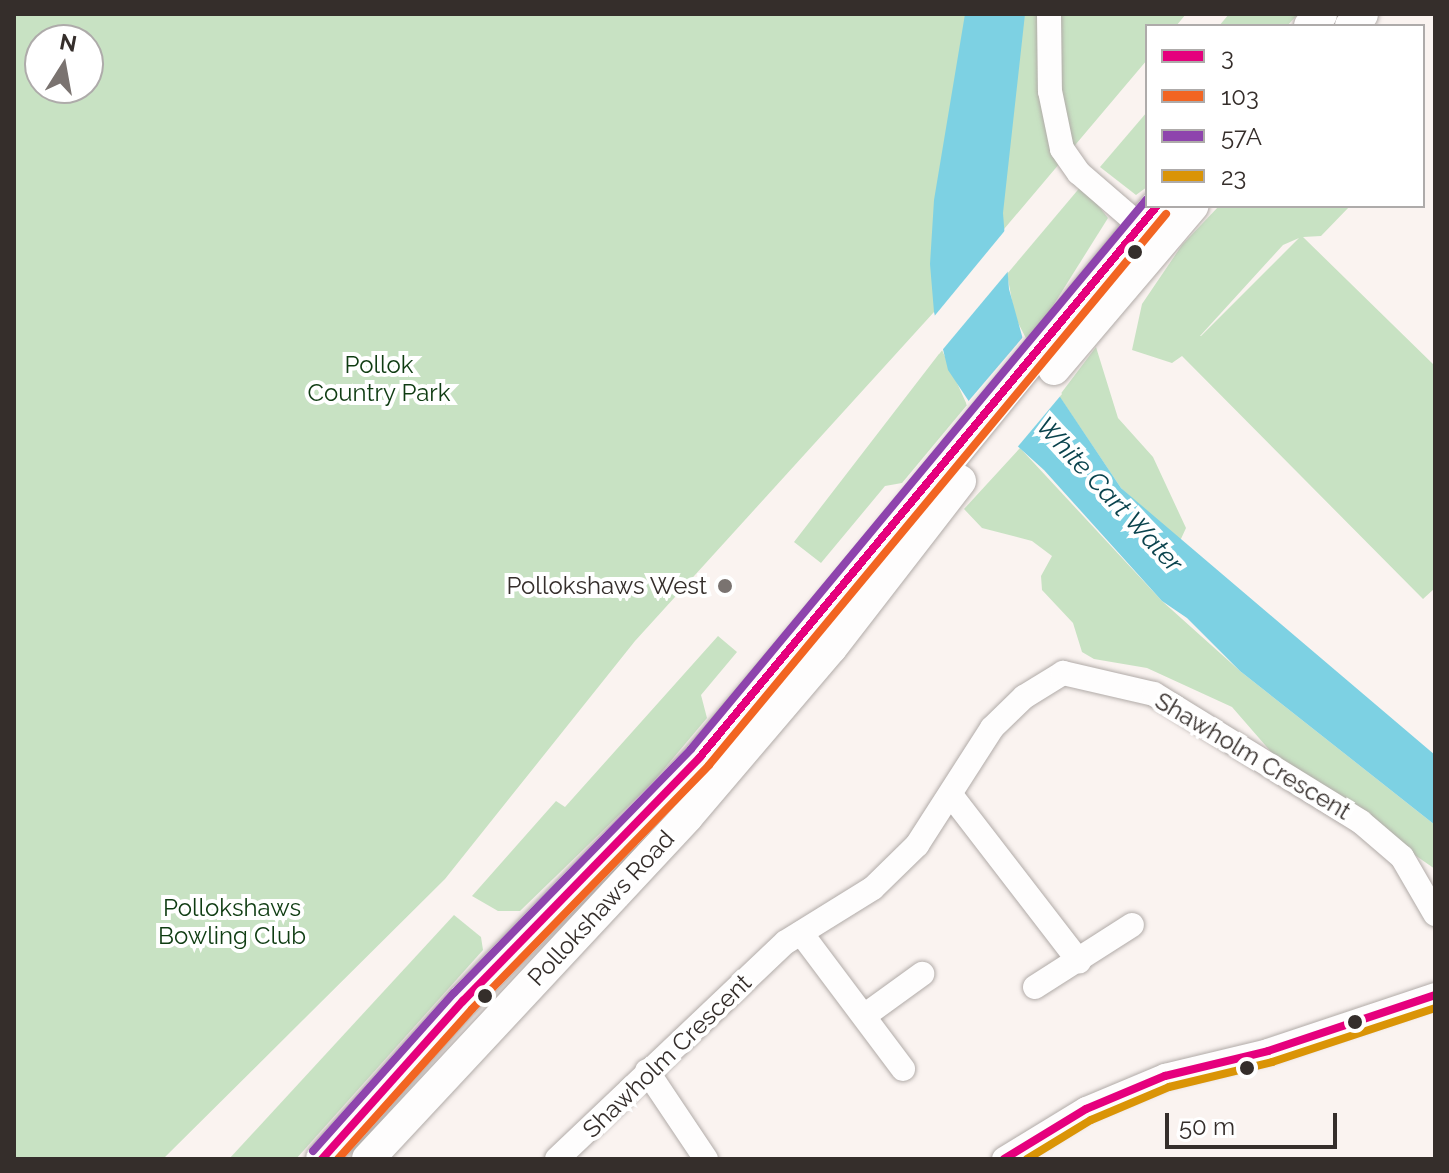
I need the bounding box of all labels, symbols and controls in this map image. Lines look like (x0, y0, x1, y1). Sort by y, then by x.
north arrow (24, 24, 104, 104)
legend (1145, 24, 1425, 208)
text: N (57, 28, 79, 57)
text: 3 (1221, 42, 1234, 71)
text: 103 (1221, 82, 1259, 111)
text: 57A (1221, 122, 1262, 151)
text: 23 (1221, 162, 1246, 191)
unlabelled marker (1127, 244, 1143, 260)
park label: Pollok Country Park (307, 351, 451, 407)
water label: White Cart Water (1029, 411, 1189, 579)
place label: Pollokshaws West (506, 572, 707, 600)
marker: Pollokshaws West (714, 575, 736, 597)
street label: Shawholm Crescent (1150, 686, 1356, 826)
street label: Pollokshaws Road (522, 824, 680, 992)
park label: Pollokshaws Bowling Club (158, 894, 306, 950)
street label: Shawholm Crescent (577, 968, 757, 1144)
unlabelled marker (477, 988, 493, 1004)
unlabelled marker (1347, 1014, 1363, 1030)
unlabelled marker (1239, 1060, 1255, 1076)
scale bar (1169, 1097, 1341, 1147)
text: 50 m (1179, 1112, 1235, 1141)

